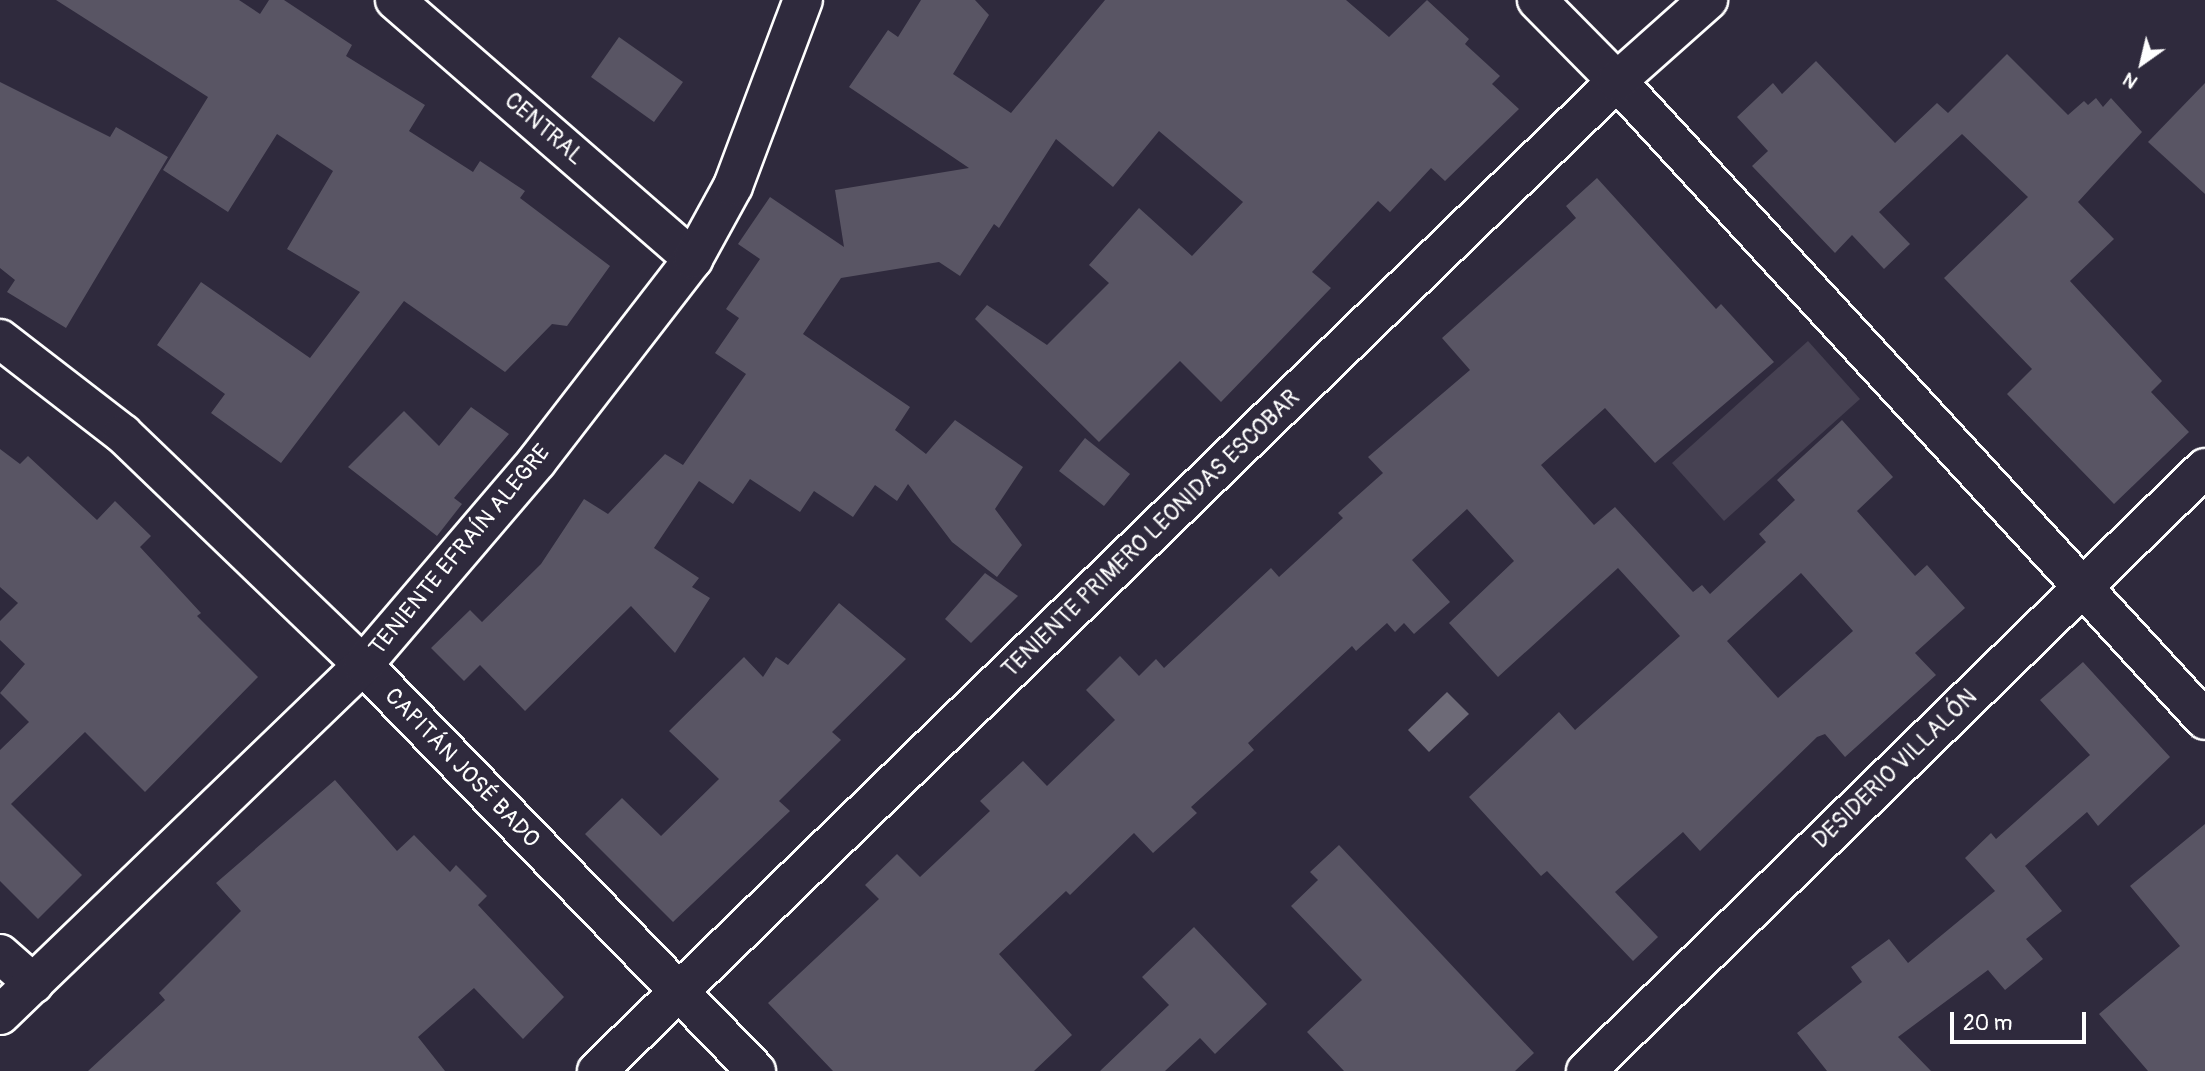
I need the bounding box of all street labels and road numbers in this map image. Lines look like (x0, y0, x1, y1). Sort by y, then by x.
street label: CENTRAL (499, 87, 589, 171)
street label: TENIENTE PRIMERO LEONIDAS ESCOBAR (997, 384, 1305, 684)
street label: TENIENTE EFRAÍN ALEGRE (364, 439, 556, 661)
street label: CAPITÁN JOSÉ BADO (379, 683, 545, 853)
street label: DESIDERIO VILLALÓN (1807, 684, 1983, 854)

